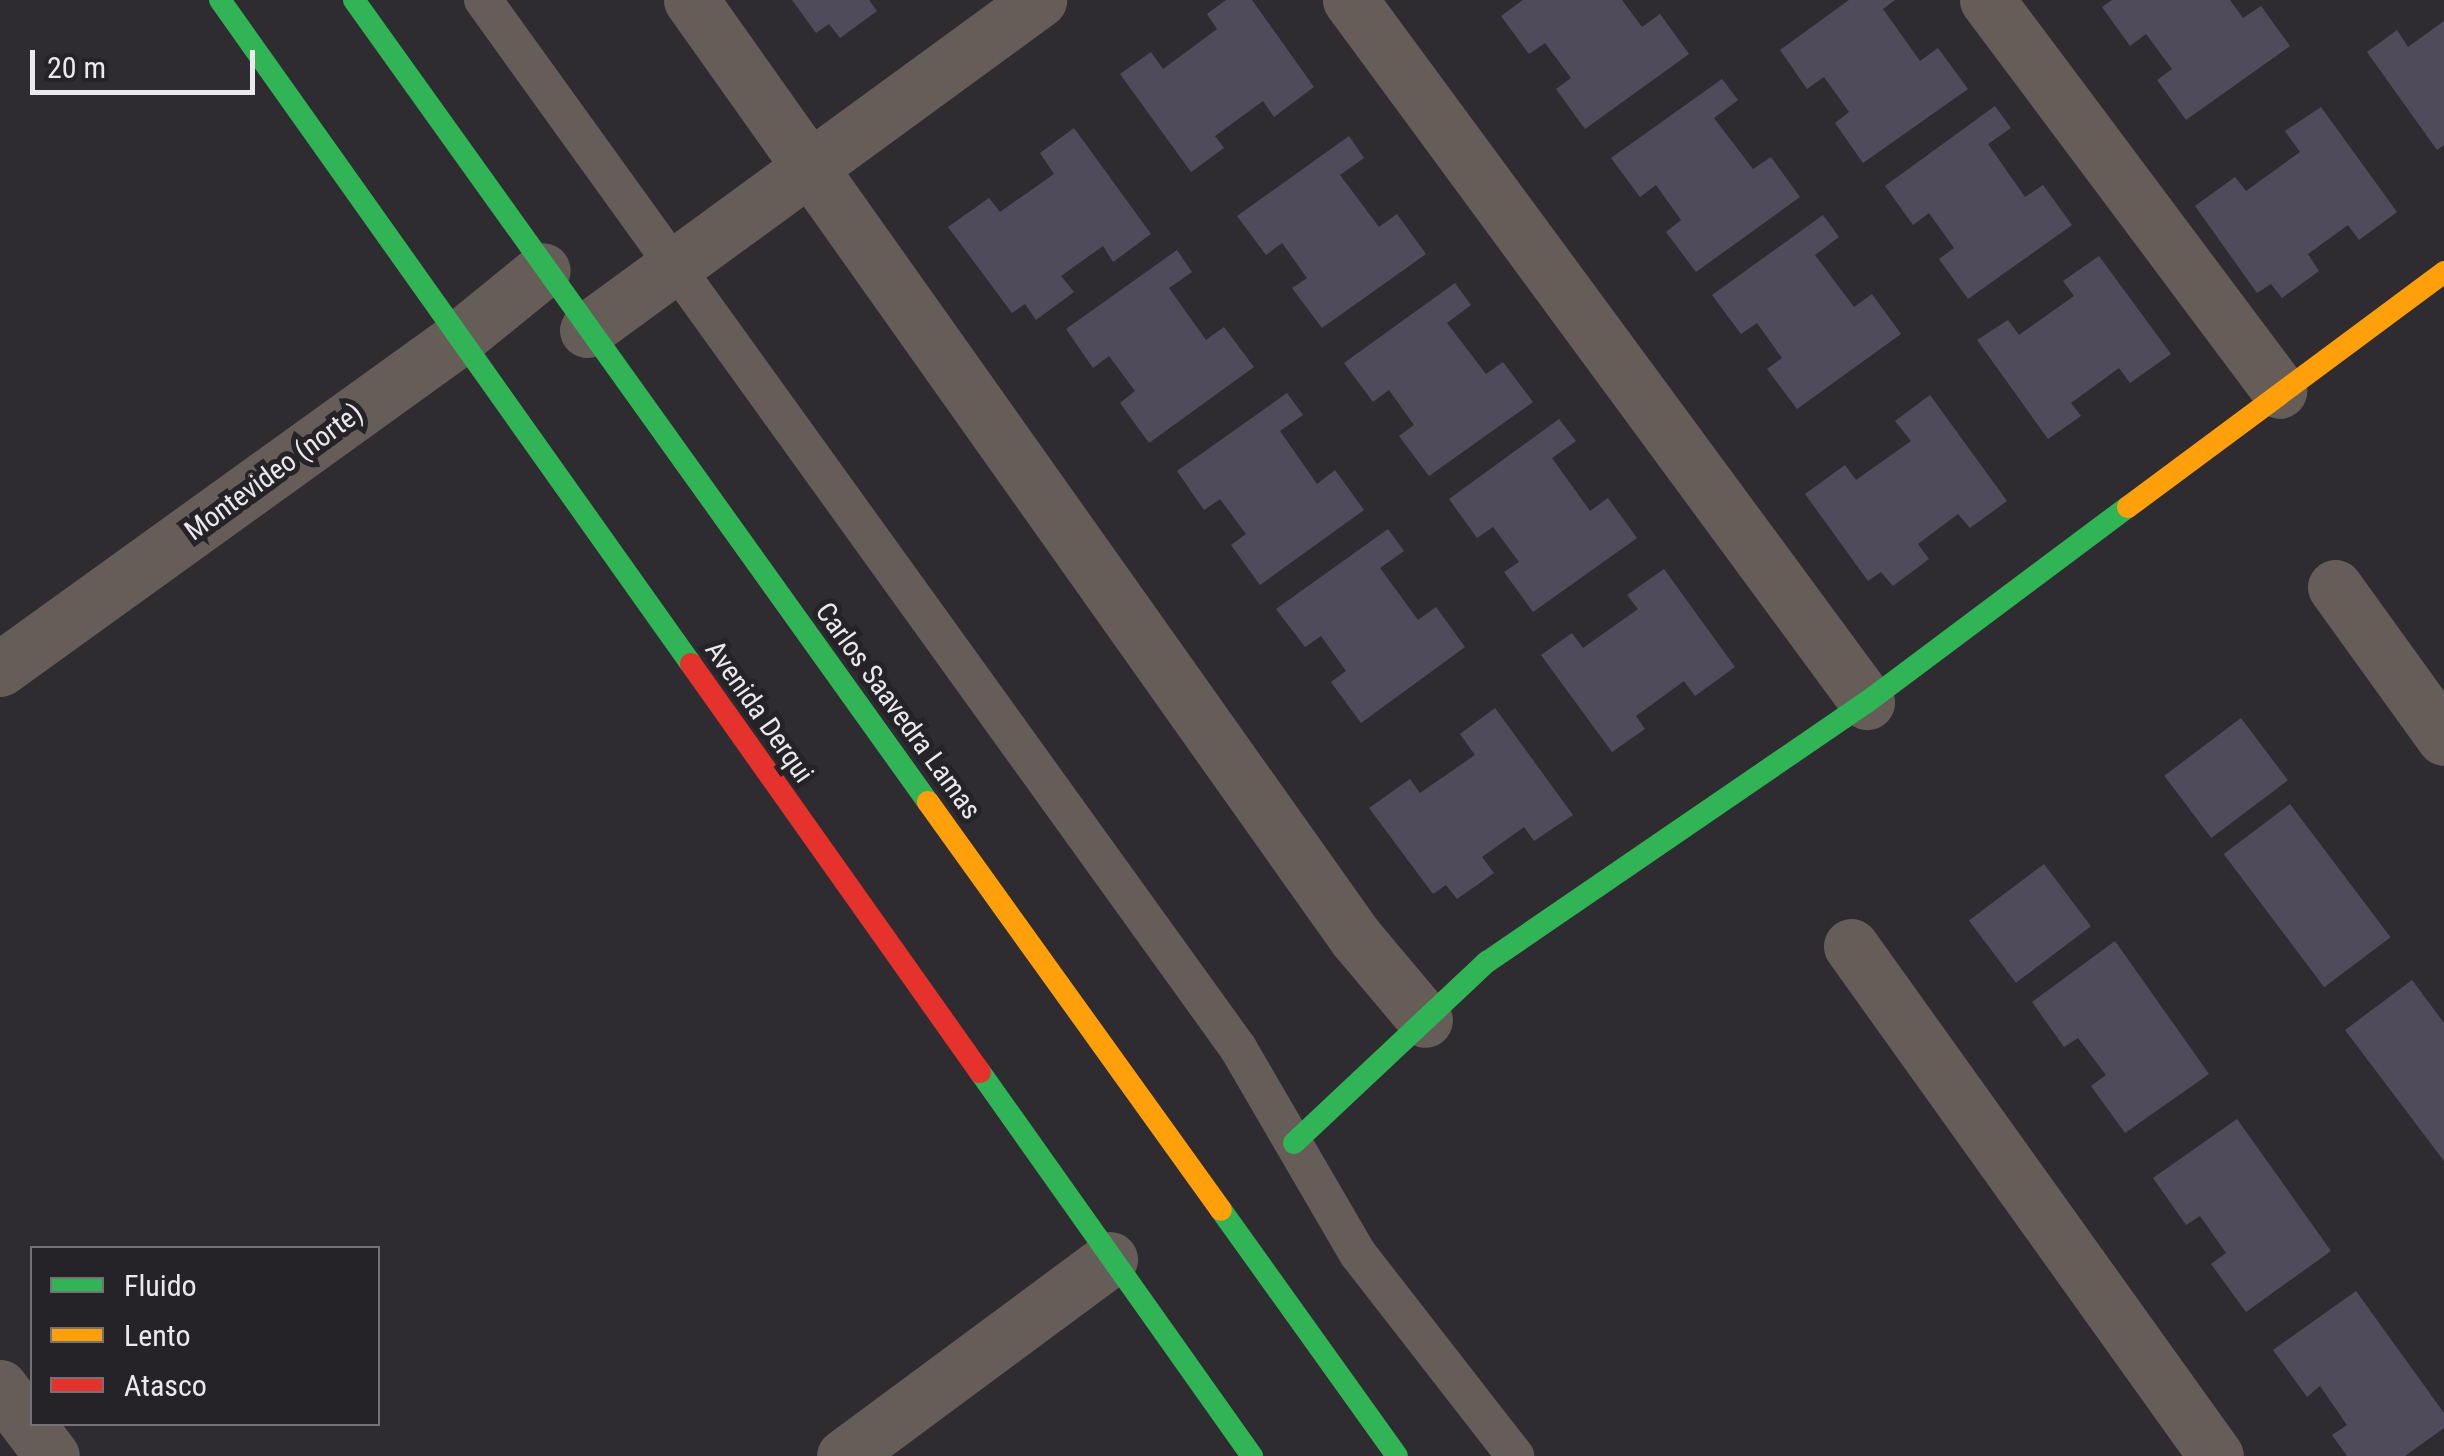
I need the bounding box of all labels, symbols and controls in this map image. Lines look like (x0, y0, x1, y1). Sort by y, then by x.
scale bar (35, 30, 260, 92)
text: 20 m (47, 50, 106, 85)
street label: Montevideo (norte) (178, 396, 370, 548)
street label: Carlos Saavedra Lamas (808, 596, 988, 826)
street label: Avenida Derqui (698, 635, 820, 789)
legend (30, 1246, 380, 1426)
text: Fluido (124, 1268, 197, 1303)
text: Lento (124, 1318, 191, 1353)
text: Atasco (124, 1368, 207, 1403)

